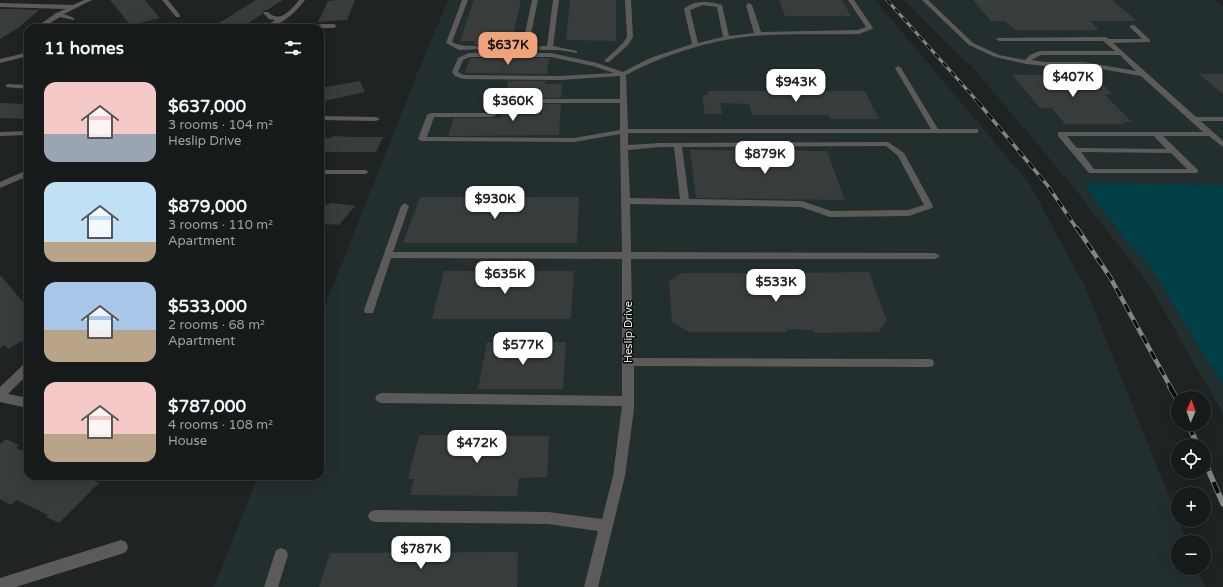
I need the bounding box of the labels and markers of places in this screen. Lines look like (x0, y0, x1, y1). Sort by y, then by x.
pin: $637K (480, 32, 536, 66)
pin: $407K (1045, 64, 1101, 98)
pin: $943K (768, 69, 824, 103)
pin: $360K (485, 88, 541, 122)
pin: $879K (737, 141, 793, 175)
pin: $930K (467, 186, 523, 220)
pin: $635K (477, 261, 533, 295)
pin: $533K (748, 269, 804, 303)
pin: $577K (495, 332, 551, 366)
pin: $472K (449, 430, 505, 464)
pin: $787K (393, 536, 449, 570)

